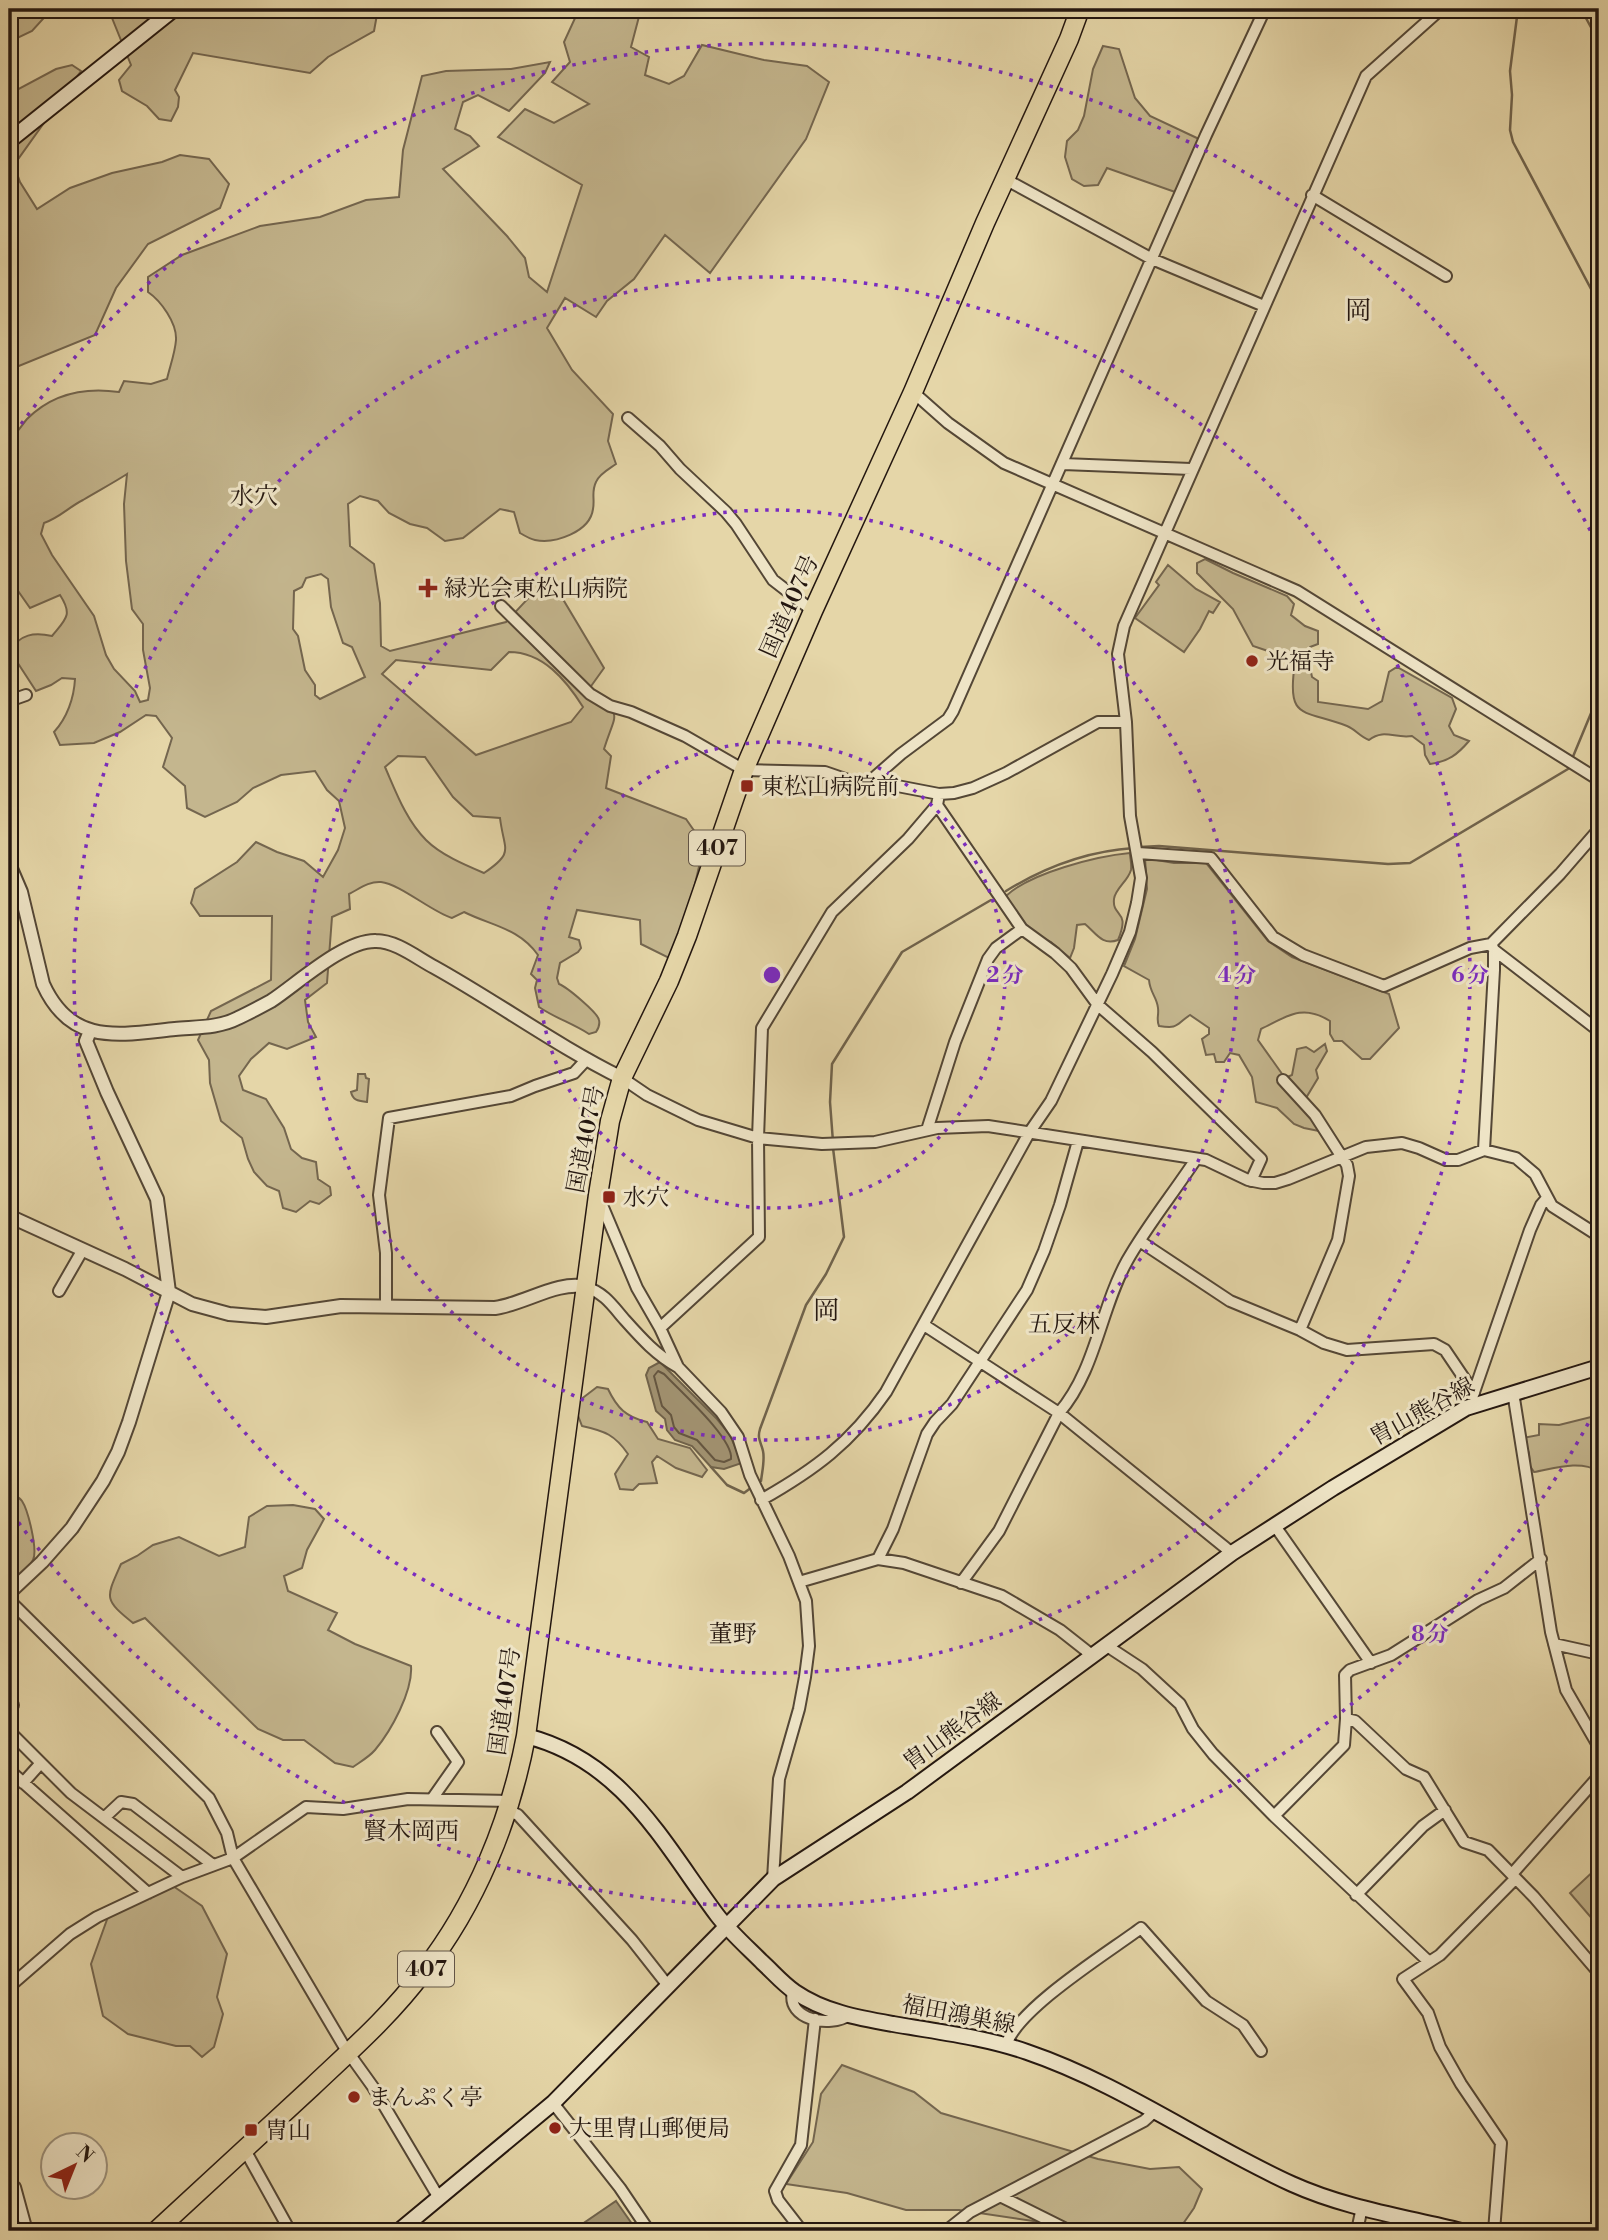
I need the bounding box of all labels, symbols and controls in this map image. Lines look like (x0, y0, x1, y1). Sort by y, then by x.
district label: 岡 (1345, 295, 1371, 327)
district label: 水穴 (230, 482, 278, 512)
street label: 国道407号 (755, 551, 825, 662)
place label: 緑光会東松山病院 (444, 575, 628, 603)
marker: 緑光会東松山病院 (418, 578, 438, 598)
place label: 光福寺 (1266, 648, 1335, 676)
marker: 光福寺 (1244, 653, 1260, 669)
place label: 東松山病院前 (761, 773, 899, 801)
marker: 東松山病院前 (739, 778, 755, 794)
road number: 407 (689, 830, 745, 866)
centre of rings (760, 963, 784, 987)
text: 2 分 (986, 963, 1024, 989)
text: 4 分 (1218, 963, 1256, 989)
text: 6 分 (1451, 963, 1489, 989)
street label: 国道407号 (562, 1083, 610, 1195)
place label: 水穴 (623, 1184, 669, 1212)
marker: 水穴 (601, 1189, 617, 1205)
district label: 岡 (813, 1295, 839, 1327)
district label: 五反林 (1028, 1310, 1100, 1340)
street label: 胄山熊谷線 (1365, 1372, 1480, 1452)
district label: 董野 (709, 1620, 757, 1650)
text: 8 分 (1411, 1622, 1449, 1648)
street label: 国道407号 (484, 1645, 526, 1757)
street label: 胄山熊谷線 (898, 1687, 1007, 1777)
district label: 賢木岡西 (363, 1817, 459, 1847)
road number: 407 (398, 1952, 454, 1986)
street label: 福田鴻巣線 (900, 1990, 1018, 2040)
place label: まんぷく亭 (368, 2084, 483, 2112)
marker: まんぷく亭 (346, 2089, 362, 2105)
place label: 大里冑山郵便局 (569, 2115, 730, 2143)
place label: 冑山 (265, 2117, 311, 2145)
marker: 大里冑山郵便局 (547, 2120, 563, 2136)
marker: 冑山 (243, 2122, 259, 2138)
north arrow (38, 2132, 108, 2202)
text: N (71, 2140, 99, 2168)

